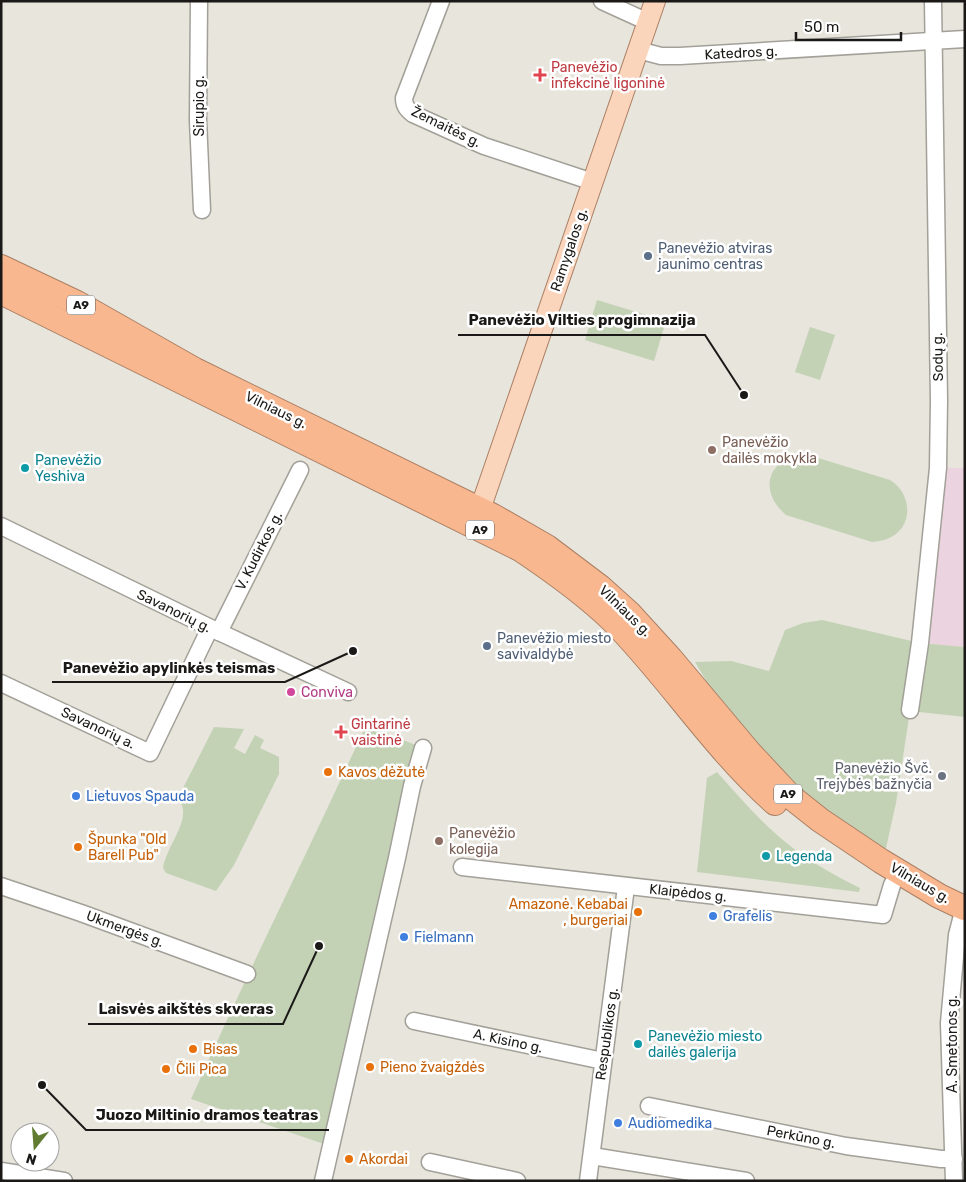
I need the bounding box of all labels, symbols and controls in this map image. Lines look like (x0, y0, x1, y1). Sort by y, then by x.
scale bar (796, 10, 901, 42)
text: 50 m (804, 18, 839, 36)
street label: Katedros g. (704, 43, 778, 63)
place label: Panevėžio infekcinė ligoninė (551, 59, 665, 92)
marker: Panevėžio infekcinė ligoninė (533, 68, 547, 82)
street label: Sirupio g. (191, 76, 208, 136)
street label: Žemaitės g. (408, 102, 484, 151)
street label: Ramygalos g. (547, 206, 591, 294)
place label: Panevėžio atviras jaunimo centras (657, 240, 772, 273)
marker: Panevėžio atviras jaunimo centras (642, 250, 654, 262)
road number: A9 (67, 296, 95, 314)
callout: Panevėžio Vilties progimnazija (458, 305, 705, 335)
text: Panevėžio Vilties progimnazija (468, 311, 696, 329)
street label: Sodų g. (929, 332, 947, 382)
street label: Vilniaus g. (242, 388, 310, 432)
place label: Panevėžio dailės mokykla (722, 434, 817, 467)
marker: Panevėžio dailės mokykla (706, 444, 718, 456)
place label: Panevėžio Yeshiva (35, 452, 102, 485)
marker: Panevėžio Yeshiva (19, 462, 31, 474)
street label: V. Kudirkos g. (232, 509, 286, 593)
road number: A9 (466, 520, 494, 540)
street label: Vilniaus g. (595, 582, 655, 640)
street label: Savanorių g. (134, 586, 214, 636)
place label: Panevėžio miesto savivaldybė (497, 630, 611, 663)
marker: Panevėžio miesto savivaldybė (481, 640, 493, 652)
callout: Panevėžio apylinkės teismas (52, 652, 285, 682)
text: Panevėžio apylinkės teismas (63, 659, 275, 677)
place label: Conviva (301, 684, 353, 701)
marker: Conviva (285, 686, 297, 698)
street label: Savanorių a. (58, 703, 138, 753)
place label: Gintarinė vaistinė (351, 716, 411, 749)
marker: Gintarinė vaistinė (335, 726, 347, 738)
place label: Panevėžio Švč. Trejybės bažnyčia (816, 759, 932, 793)
place label: Kavos dėžutė (338, 764, 425, 781)
marker: Kavos dėžutė (322, 766, 334, 778)
marker: Panevėžio Švč. Trejybės bažnyčia (936, 770, 948, 782)
road number: A9 (774, 784, 802, 804)
place label: Lietuvos Spauda (86, 788, 194, 805)
marker: Lietuvos Spauda (70, 790, 82, 802)
place label: Panevėžio kolegija (449, 825, 516, 858)
place label: Špunka "Old Barell Pub" (88, 830, 167, 864)
marker: Panevėžio kolegija (433, 835, 445, 847)
marker: Špunka "Old Barell Pub" (72, 841, 84, 853)
place label: Legenda (776, 848, 832, 865)
marker: Legenda (760, 850, 772, 862)
street label: Vilniaus g. (887, 859, 953, 907)
street label: Klaipėdos g. (648, 880, 728, 906)
place label: Amazonė. Kebabai , burgeriai (509, 896, 628, 929)
marker: Amazonė. Kebabai , burgeriai (632, 906, 644, 918)
street label: Ukmergės g. (84, 907, 166, 951)
place label: Grafelis (723, 908, 772, 925)
marker: Grafelis (707, 910, 719, 922)
place label: Fielmann (414, 929, 474, 946)
marker: Fielmann (398, 931, 410, 943)
street label: Respublikos g. (592, 987, 622, 1081)
callout: Laisvės aikštės skveras (88, 994, 283, 1024)
street label: A. Smetonos g. (944, 995, 961, 1093)
text: Laisvės aikštės skveras (99, 1000, 273, 1018)
street label: A. Kisino g. (472, 1025, 544, 1057)
place label: Panevėžio miesto dailės galerija (648, 1028, 762, 1061)
marker: Panevėžio miesto dailės galerija (632, 1038, 644, 1050)
place label: Bisas (203, 1041, 238, 1058)
marker: Bisas (187, 1043, 199, 1055)
place label: Pieno žvaigždės (380, 1059, 485, 1076)
place label: Čili Pica (176, 1060, 227, 1078)
marker: Pieno žvaigždės (364, 1061, 376, 1073)
marker: Čili Pica (160, 1063, 172, 1075)
callout: Juozo Miltinio dramos teatras (86, 1100, 329, 1130)
text: Juozo Miltinio dramos teatras (96, 1106, 318, 1124)
place label: Audiomedika (628, 1115, 712, 1132)
marker: Audiomedika (612, 1117, 624, 1129)
north arrow (10, 1122, 60, 1172)
street label: Perkūno g. (765, 1122, 837, 1152)
text: N (24, 1149, 39, 1169)
place label: Akordai (359, 1151, 408, 1168)
marker: Akordai (343, 1153, 355, 1165)

